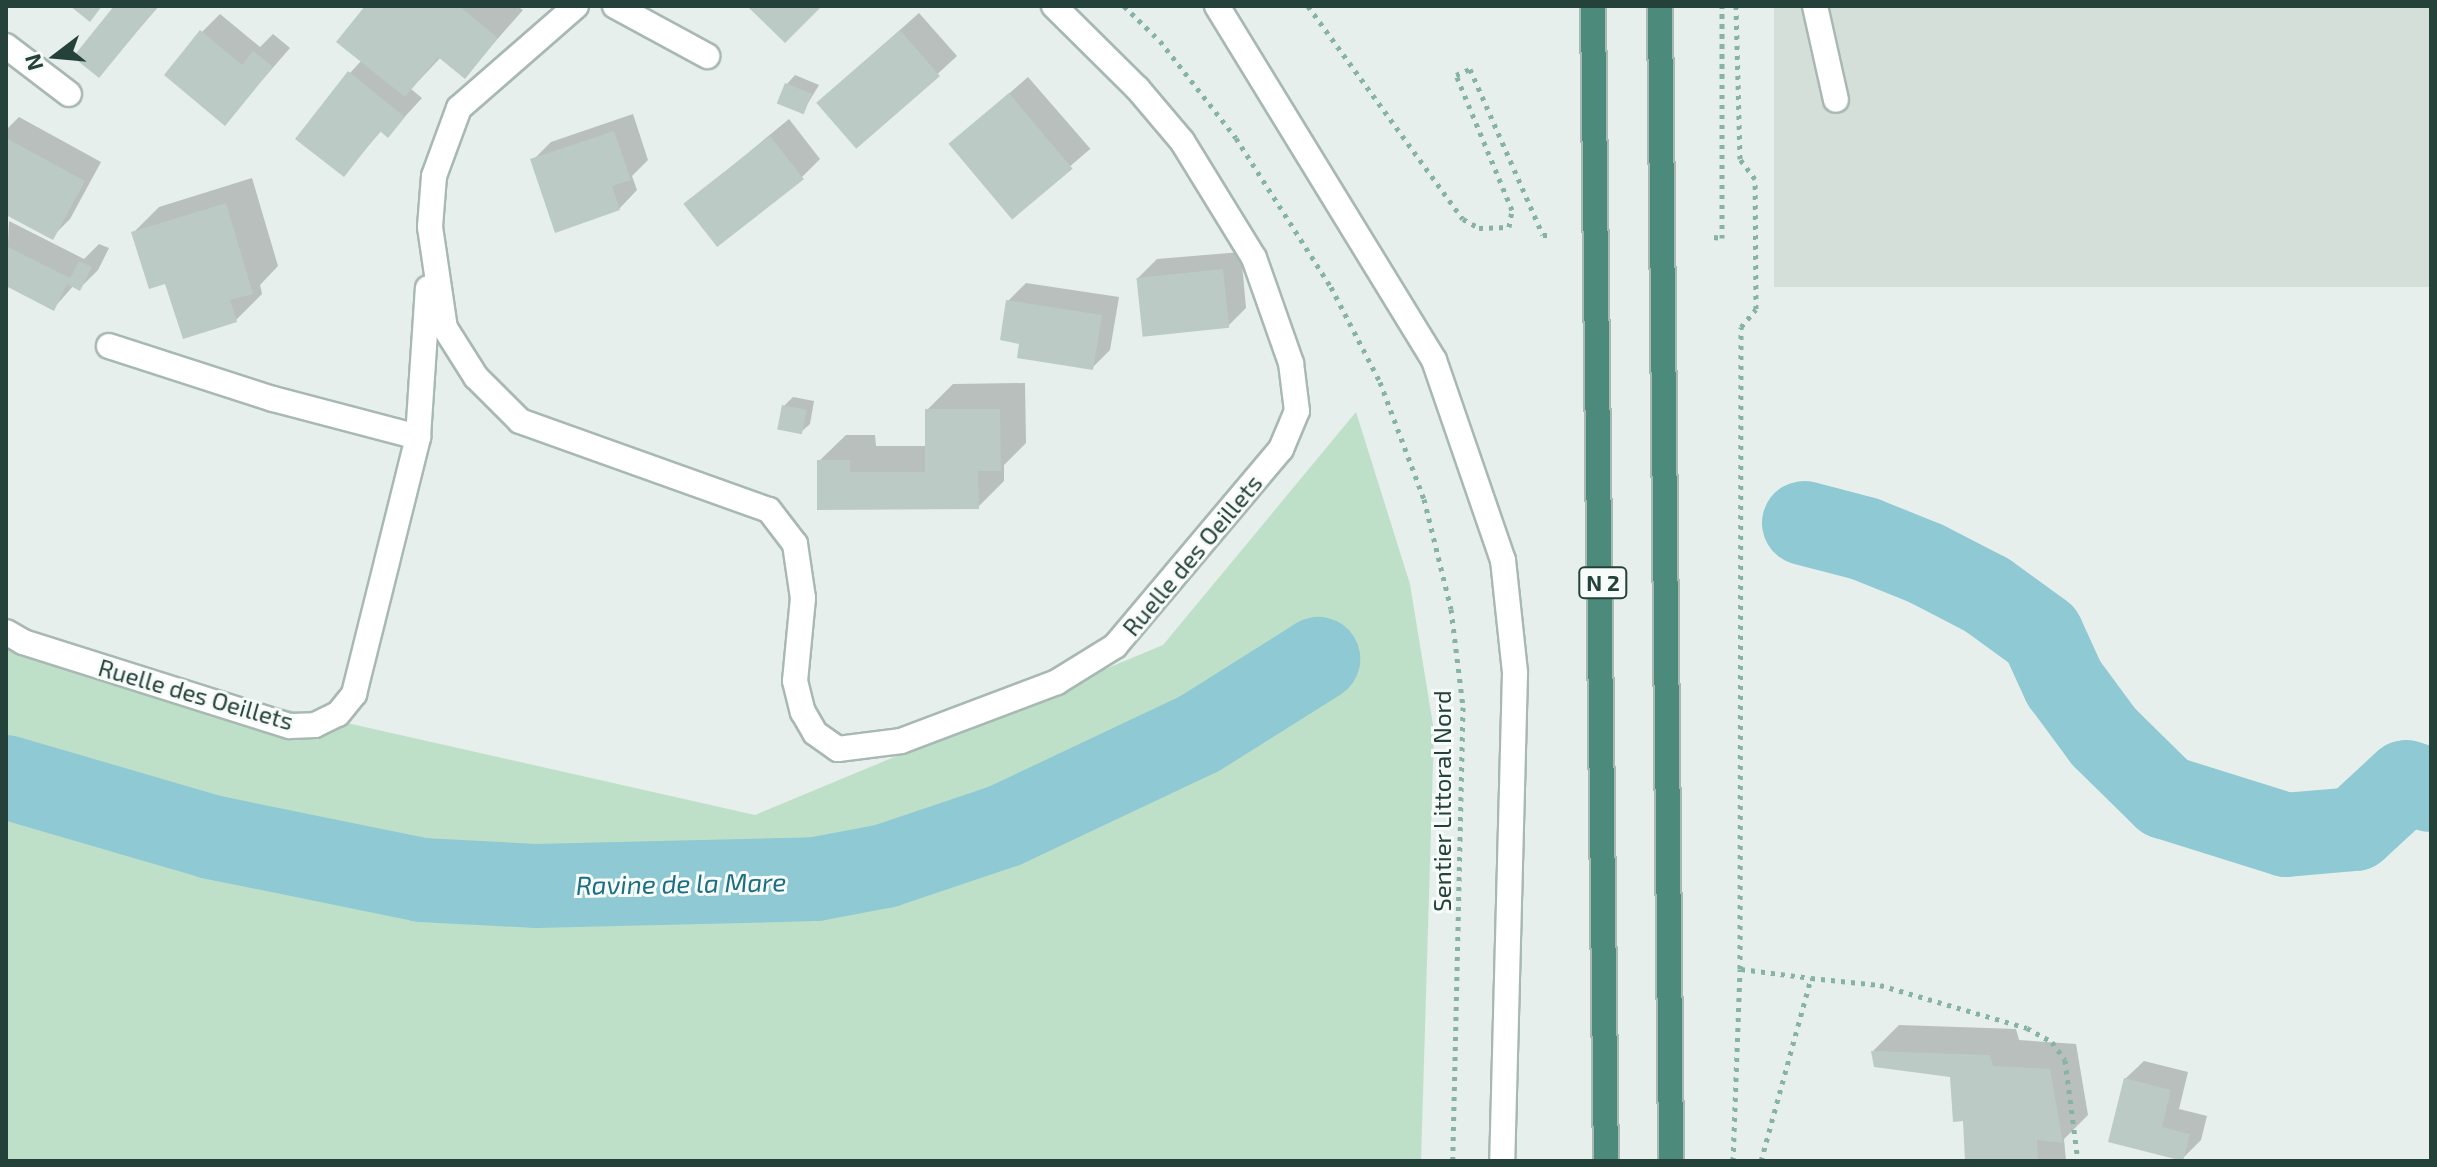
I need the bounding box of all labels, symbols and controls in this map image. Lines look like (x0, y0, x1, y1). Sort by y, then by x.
north arrow (16, 16, 96, 96)
text: N (18, 51, 48, 74)
street label: Ruelle des Oeillets (1116, 469, 1268, 641)
road number: N 2 (1577, 565, 1629, 601)
street label: Ruelle des Oeillets (95, 652, 297, 736)
street label: Sentier Littoral Nord (1428, 690, 1456, 912)
water label: Ravine de la Mare (575, 866, 787, 900)

